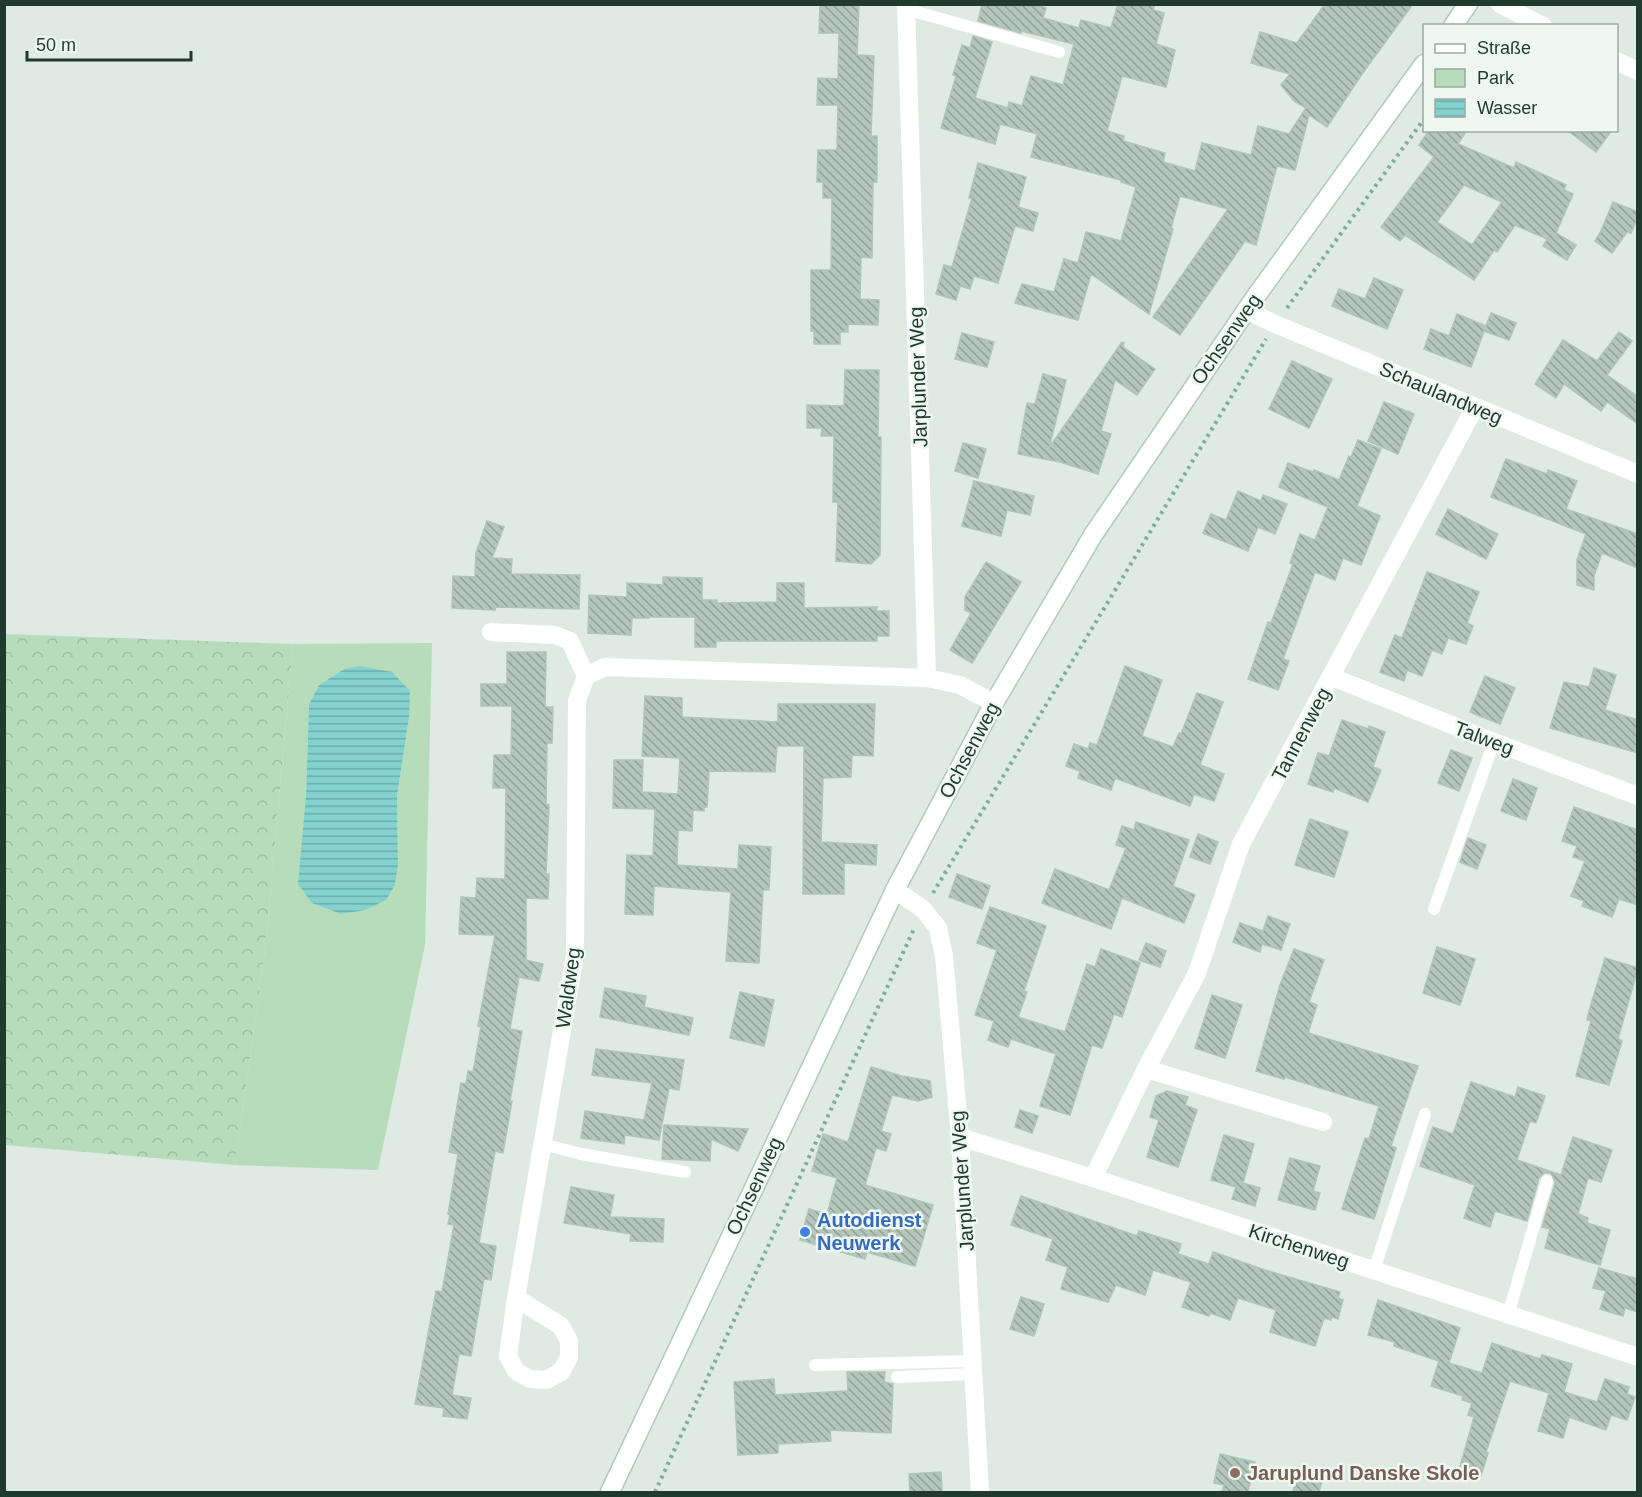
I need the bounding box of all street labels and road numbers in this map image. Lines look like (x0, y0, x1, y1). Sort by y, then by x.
street label: Ochsenweg (1187, 289, 1265, 389)
street label: Jarplunder Weg (905, 306, 931, 448)
street label: Schaulandweg (1376, 357, 1506, 429)
street label: Tannenweg (1267, 684, 1335, 784)
street label: Ochsenweg (934, 698, 1004, 802)
street label: Talweg (1451, 717, 1517, 759)
street label: Waldweg (551, 946, 585, 1030)
street label: Jarplunder Weg (946, 1110, 978, 1252)
street label: Ochsenweg (722, 1133, 786, 1239)
street label: Kirchenweg (1246, 1219, 1352, 1273)

